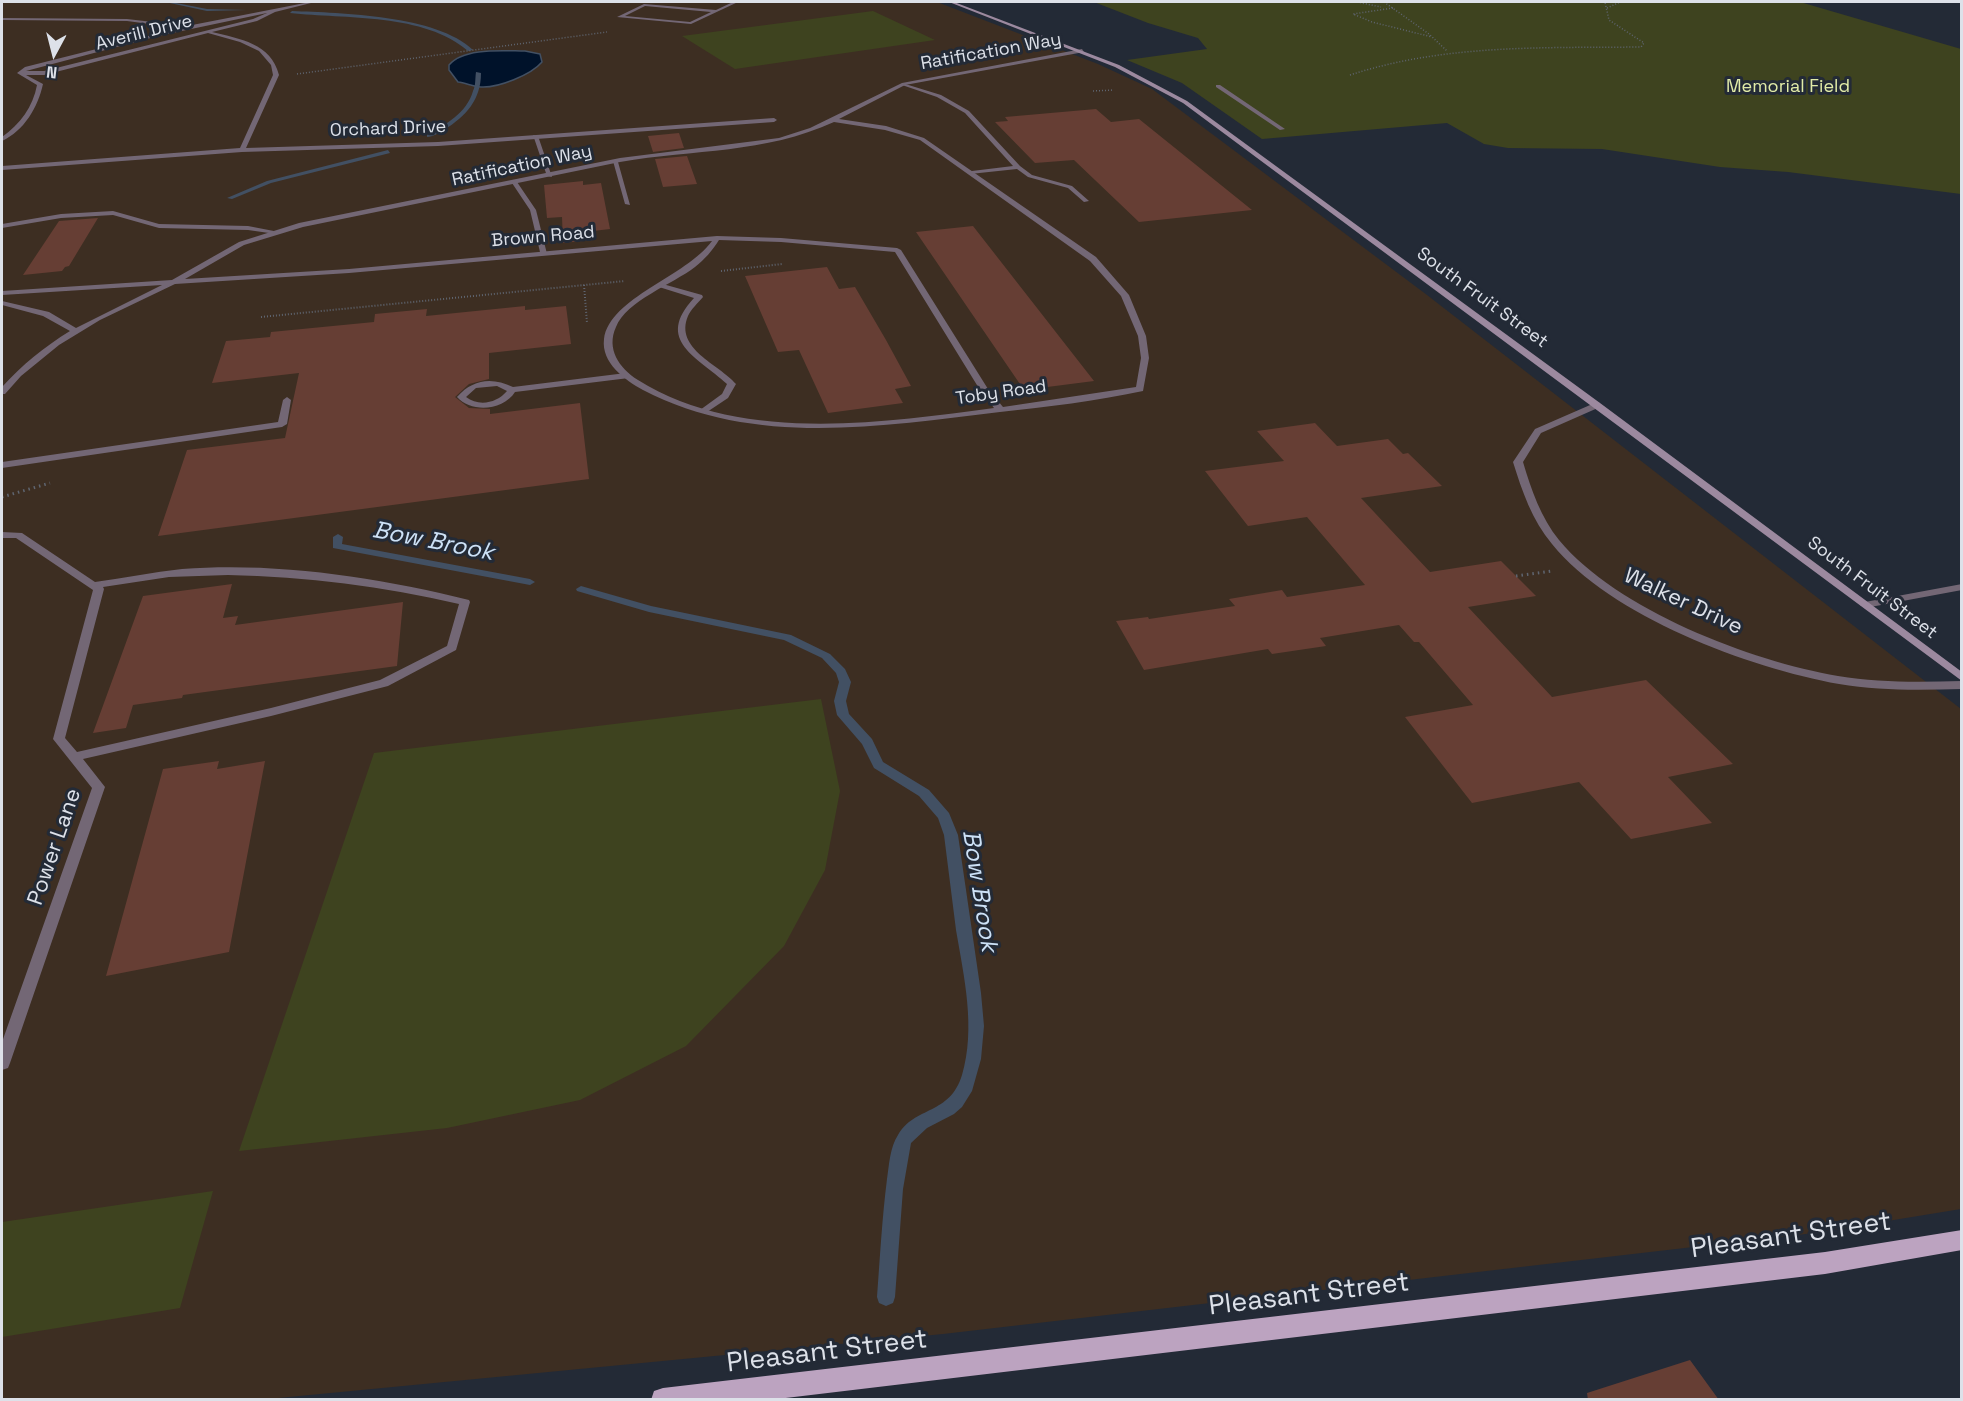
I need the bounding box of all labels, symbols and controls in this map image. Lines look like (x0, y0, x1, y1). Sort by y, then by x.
street label: Averill Drive (93, 11, 195, 55)
north arrow (24, 24, 84, 84)
street label: Ratification Way (919, 29, 1063, 75)
text: N (45, 61, 58, 83)
park label: Memorial Field (1726, 76, 1850, 98)
street label: Orchard Drive (329, 116, 447, 142)
street label: Ratification Way (450, 141, 594, 191)
street label: Brown Road (490, 222, 596, 252)
street label: South Fruit Street (1412, 243, 1552, 353)
street label: Toby Road (954, 376, 1048, 410)
water label: Bow Brook (370, 516, 496, 568)
street label: South Fruit Street (1803, 532, 1941, 644)
street label: Walker Drive (1619, 563, 1747, 641)
street label: Power Lane (23, 785, 87, 909)
water label: Bow Brook (955, 828, 1003, 954)
street label: Pleasant Street (1689, 1206, 1893, 1266)
street label: Pleasant Street (1207, 1267, 1411, 1323)
street label: Pleasant Street (725, 1324, 929, 1380)

